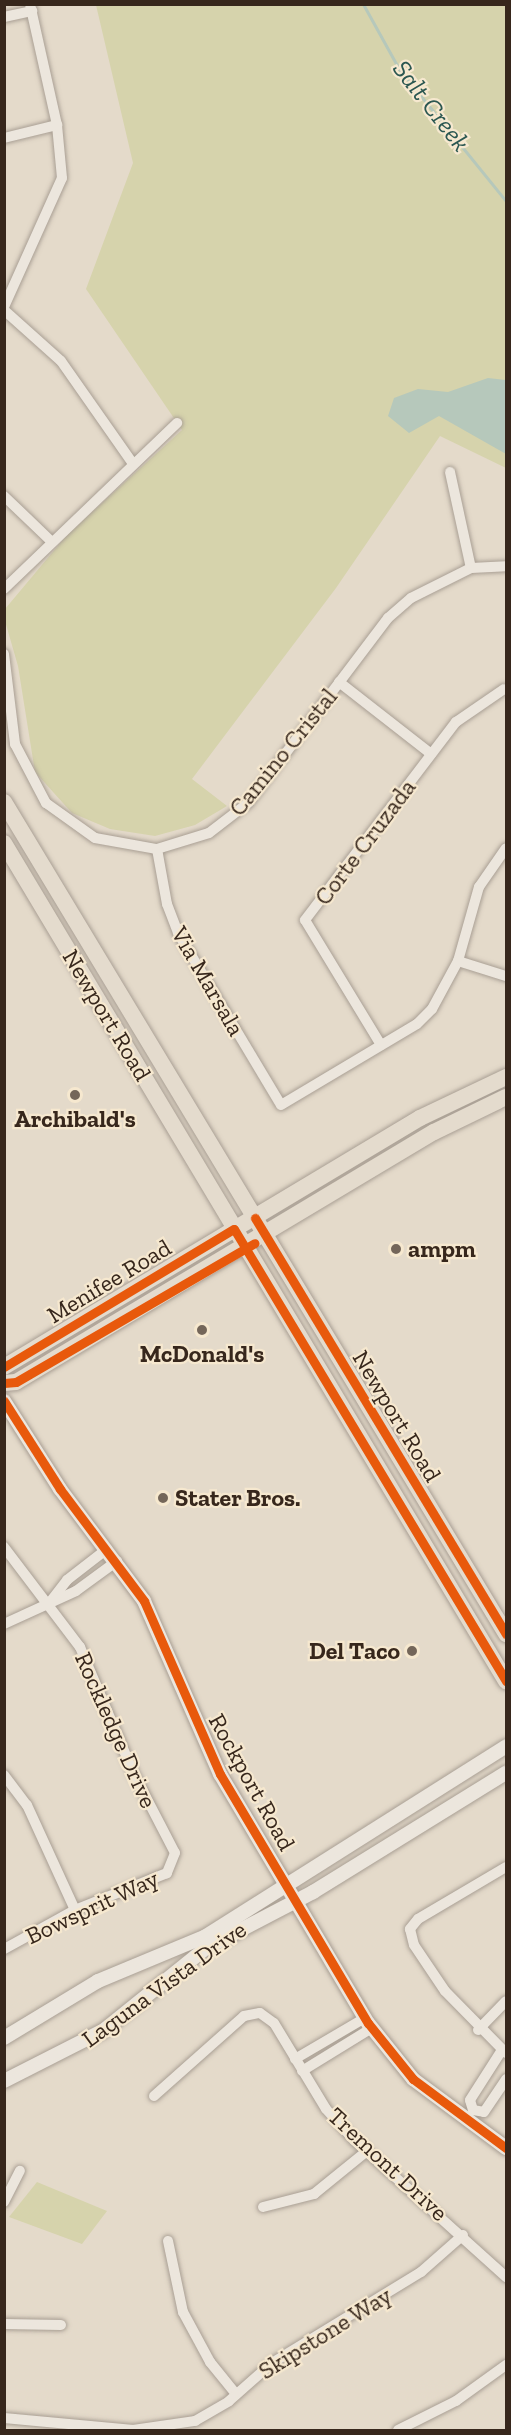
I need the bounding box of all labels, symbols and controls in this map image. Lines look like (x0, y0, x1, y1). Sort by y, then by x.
water label: Salt Creek (386, 54, 476, 158)
street label: Camino Cristal (223, 682, 343, 822)
street label: Corte Cruzada (308, 773, 422, 911)
street label: Via Marsala (165, 921, 251, 1041)
street label: Newport Road (56, 944, 158, 1086)
marker: Archibald's (68, 1088, 82, 1102)
place label: Archibald's (14, 1105, 136, 1133)
street label: Menifee Road (42, 1233, 176, 1329)
place label: ampm (408, 1235, 476, 1263)
marker: ampm (389, 1242, 403, 1256)
marker: McDonald's (195, 1323, 209, 1337)
place label: McDonald's (140, 1340, 264, 1368)
street label: Newport Road (346, 1345, 448, 1487)
place label: Stater Bros. (175, 1484, 301, 1512)
marker: Stater Bros. (156, 1491, 170, 1505)
place label: Del Taco (309, 1637, 400, 1665)
marker: Del Taco (405, 1644, 419, 1658)
street label: Rockledge Drive (69, 1648, 163, 1812)
street label: Rockport Road (203, 1709, 301, 1855)
street label: Bowsprit Way (21, 1863, 163, 1951)
street label: Laguna Vista Drive (76, 1915, 252, 2053)
street label: Tremont Drive (322, 2101, 454, 2227)
street label: Skipstone Way (253, 2280, 397, 2386)

